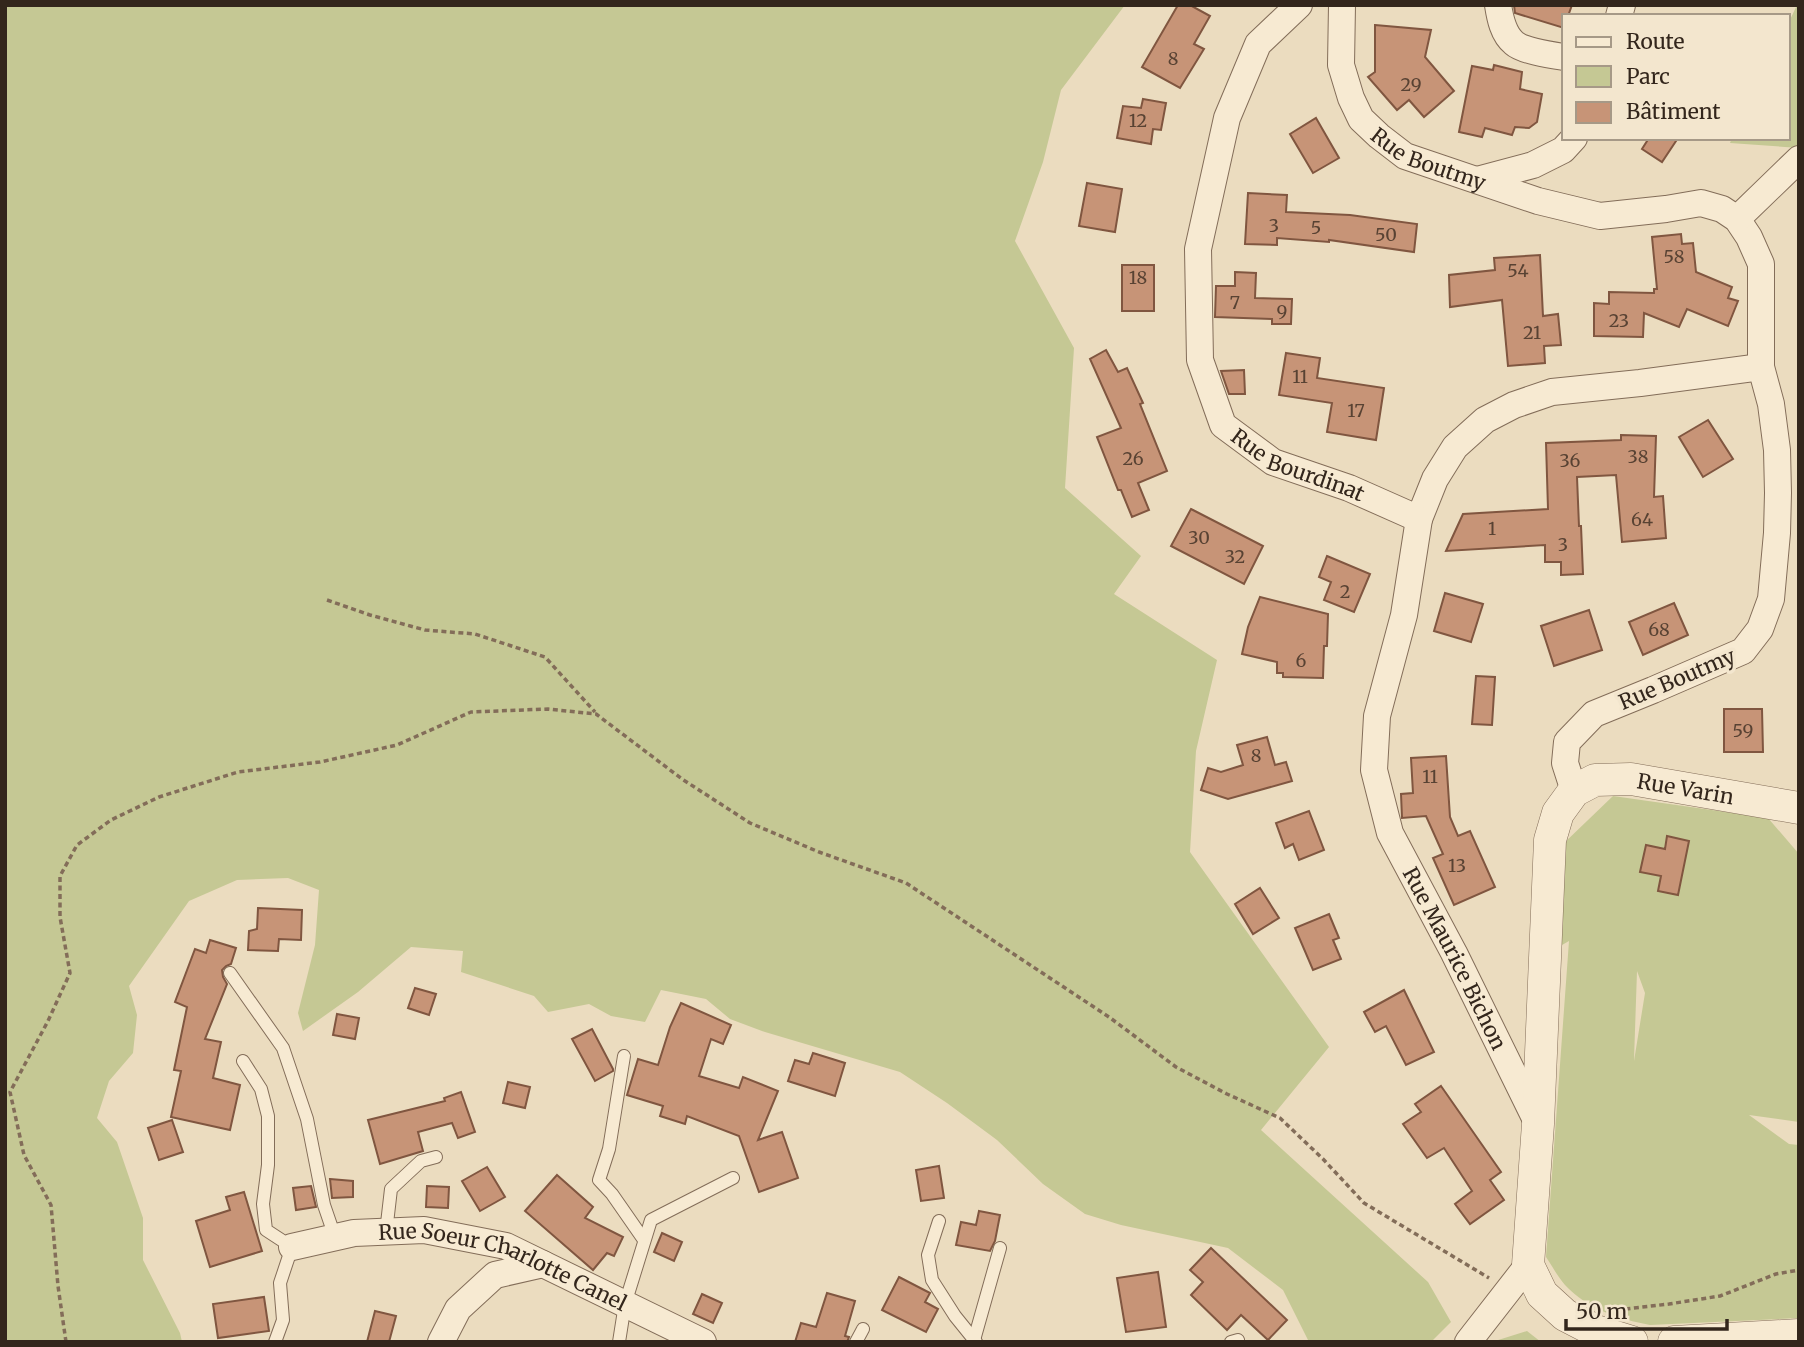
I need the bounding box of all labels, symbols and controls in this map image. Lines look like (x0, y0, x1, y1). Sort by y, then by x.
legend (1562, 14, 1790, 140)
text: Route (1626, 28, 1684, 55)
house number: 8 (1168, 47, 1178, 70)
text: Parc (1626, 63, 1670, 90)
house number: 29 (1400, 73, 1422, 96)
text: Bâtiment (1626, 98, 1720, 125)
house number: 12 (1129, 109, 1147, 132)
street label: Rue Boutmy (1366, 121, 1490, 196)
house number: 3 (1269, 214, 1279, 237)
house number: 5 (1311, 216, 1321, 239)
house number: 50 (1375, 223, 1397, 246)
house number: 58 (1664, 245, 1684, 268)
house number: 54 (1507, 259, 1529, 282)
house number: 18 (1129, 266, 1147, 289)
house number: 7 (1230, 291, 1240, 314)
house number: 9 (1277, 300, 1287, 323)
house number: 23 (1609, 309, 1629, 332)
house number: 21 (1523, 321, 1541, 344)
house number: 11 (1292, 365, 1308, 388)
house number: 17 (1347, 399, 1365, 422)
street label: Rue Bourdinat (1226, 422, 1369, 507)
house number: 38 (1628, 445, 1648, 468)
house number: 26 (1122, 447, 1144, 470)
house number: 36 (1560, 449, 1581, 472)
house number: 64 (1631, 508, 1653, 531)
house number: 1 (1488, 517, 1496, 540)
house number: 30 (1188, 526, 1210, 549)
house number: 3 (1558, 533, 1568, 556)
house number: 32 (1225, 545, 1245, 568)
house number: 2 (1340, 580, 1350, 603)
house number: 68 (1648, 618, 1670, 641)
street label: Rue Boutmy (1615, 642, 1740, 716)
house number: 6 (1296, 649, 1307, 672)
house number: 59 (1733, 719, 1753, 742)
house number: 8 (1251, 744, 1261, 767)
house number: 11 (1422, 765, 1438, 788)
street label: Rue Varin (1635, 767, 1736, 810)
house number: 13 (1448, 854, 1466, 877)
street label: Rue Maurice Bichon (1397, 862, 1513, 1054)
street label: Rue Soeur Charlotte Canel (378, 1216, 632, 1317)
scale bar (1566, 1288, 1727, 1332)
text: 50 m (1576, 1298, 1627, 1325)

